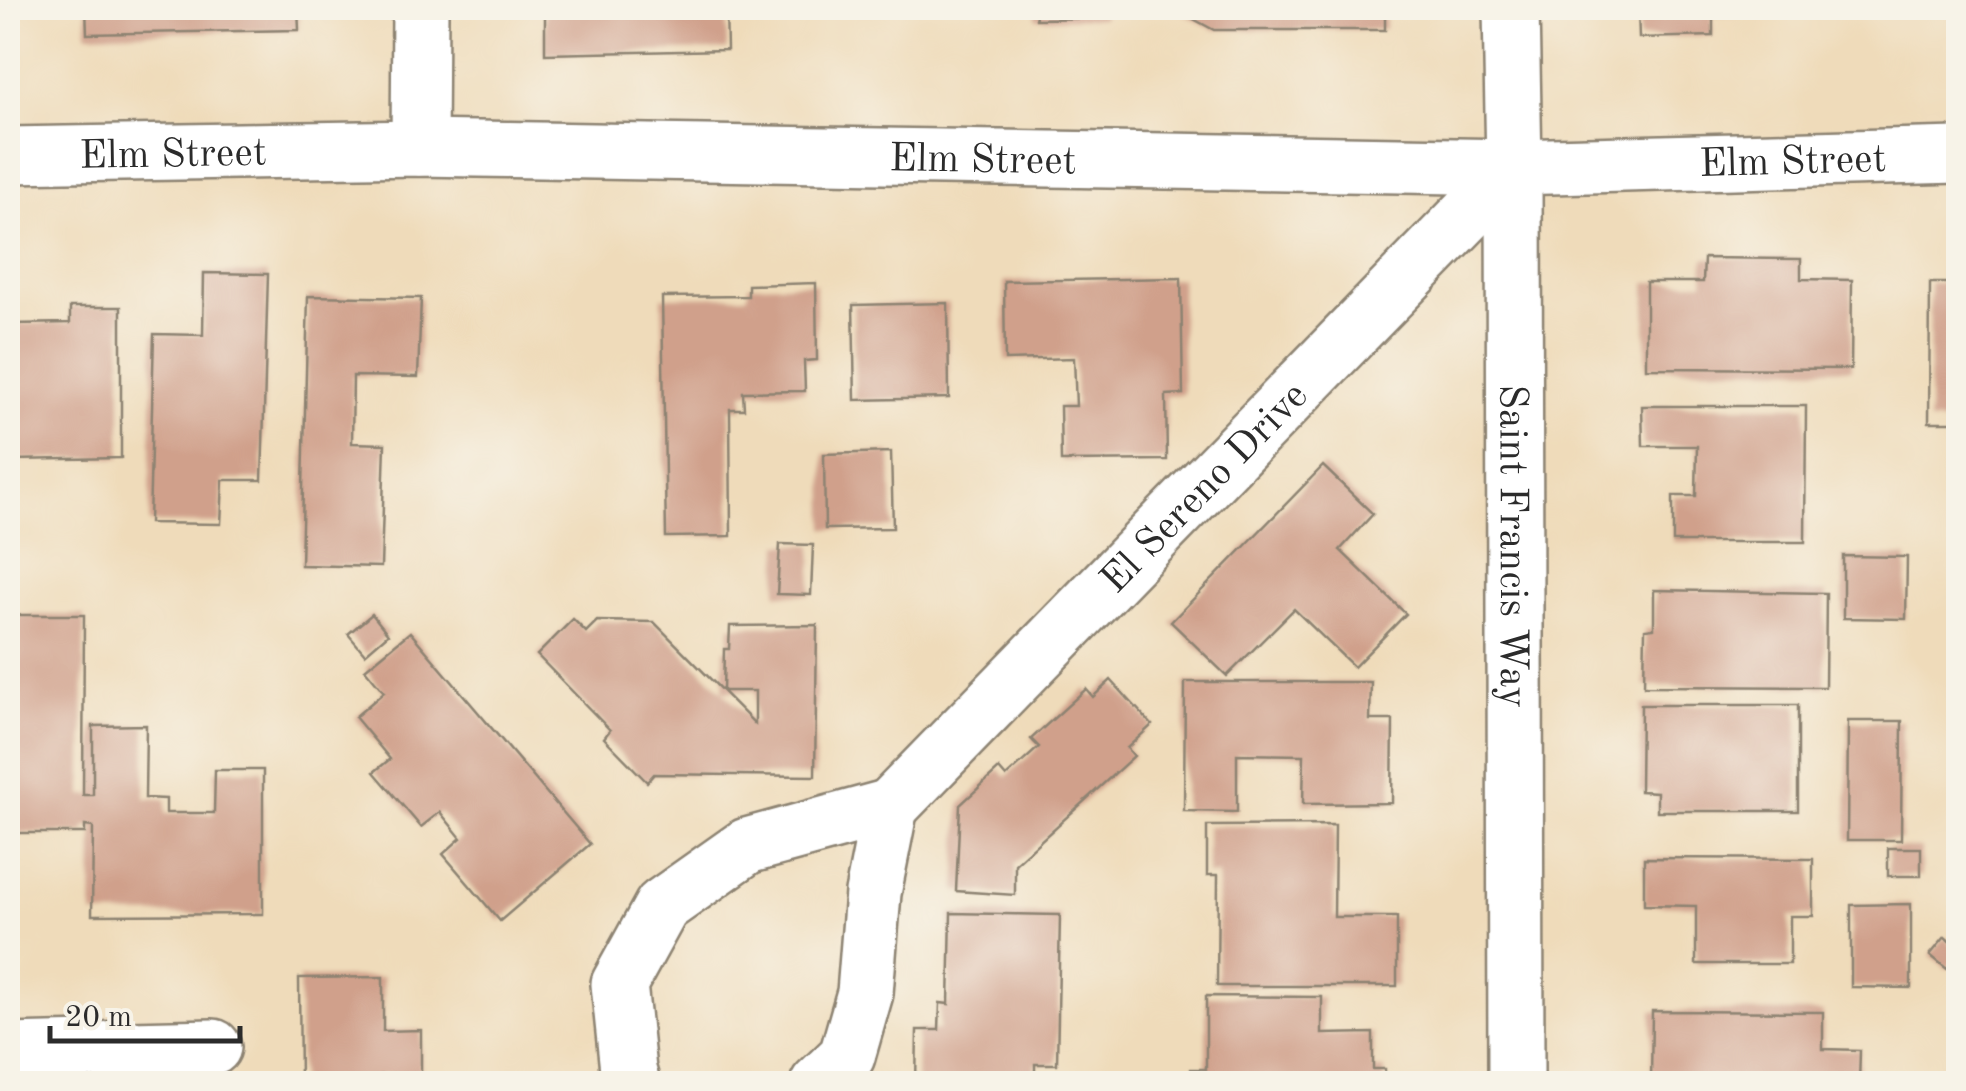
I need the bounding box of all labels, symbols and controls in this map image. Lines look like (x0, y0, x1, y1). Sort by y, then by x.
street label: Elm Street (79, 135, 267, 178)
street label: Elm Street (889, 140, 1077, 183)
street label: Elm Street (1699, 141, 1887, 186)
street label: El Sereno Drive (1095, 376, 1316, 602)
street label: Saint Francis Way (1490, 384, 1531, 708)
scale bar (50, 981, 240, 1043)
text: 20 m (65, 1003, 132, 1033)

